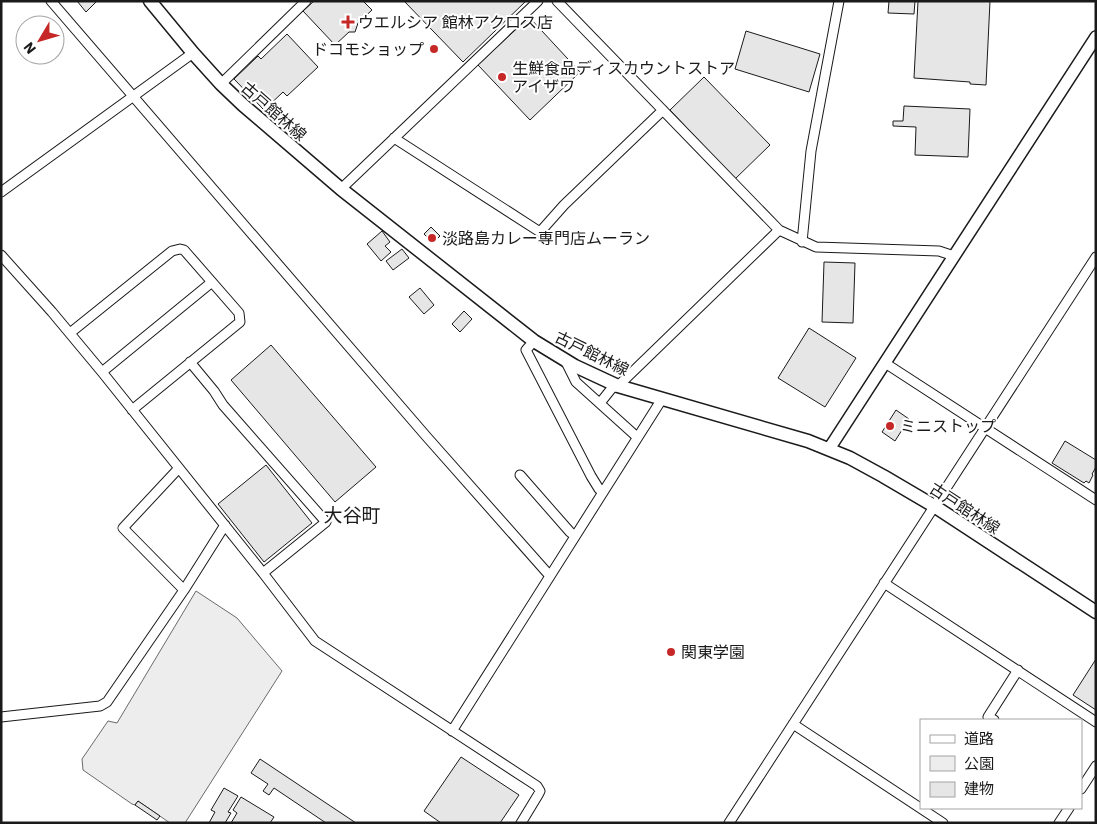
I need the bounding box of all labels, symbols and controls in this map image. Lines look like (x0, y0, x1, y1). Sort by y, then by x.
place label: ウエルシア 館林アクロス店 (358, 12, 553, 32)
north arrow (15, 15, 65, 65)
marker: ウエルシア 館林アクロス店 (342, 16, 354, 28)
text: N (20, 38, 40, 58)
place label: ドコモショップ (312, 39, 424, 59)
marker: ドコモショップ (428, 43, 440, 55)
place label: 生鮮食品ディスカウントストア アイザワ (512, 58, 735, 96)
marker: 生鮮食品ディスカウントストア アイザワ (496, 71, 508, 83)
street label: 古戸館林線 (237, 77, 311, 145)
place label: 淡路島カレー専門店ムーラン (442, 228, 650, 248)
marker: 淡路島カレー専門店ムーラン (426, 232, 438, 244)
street label: 古戸館林線 (552, 326, 632, 380)
place label: ミニストップ (900, 416, 996, 436)
marker: ミニストップ (884, 420, 896, 432)
street label: 古戸館林線 (926, 478, 1004, 538)
district label: 大谷町 (323, 503, 381, 527)
place label: 関東学園 (681, 642, 745, 662)
marker: 関東学園 (665, 646, 677, 658)
legend (920, 719, 1082, 809)
text: 道路 (964, 729, 994, 748)
text: 公園 (964, 754, 994, 773)
text: 建物 (964, 779, 994, 798)

